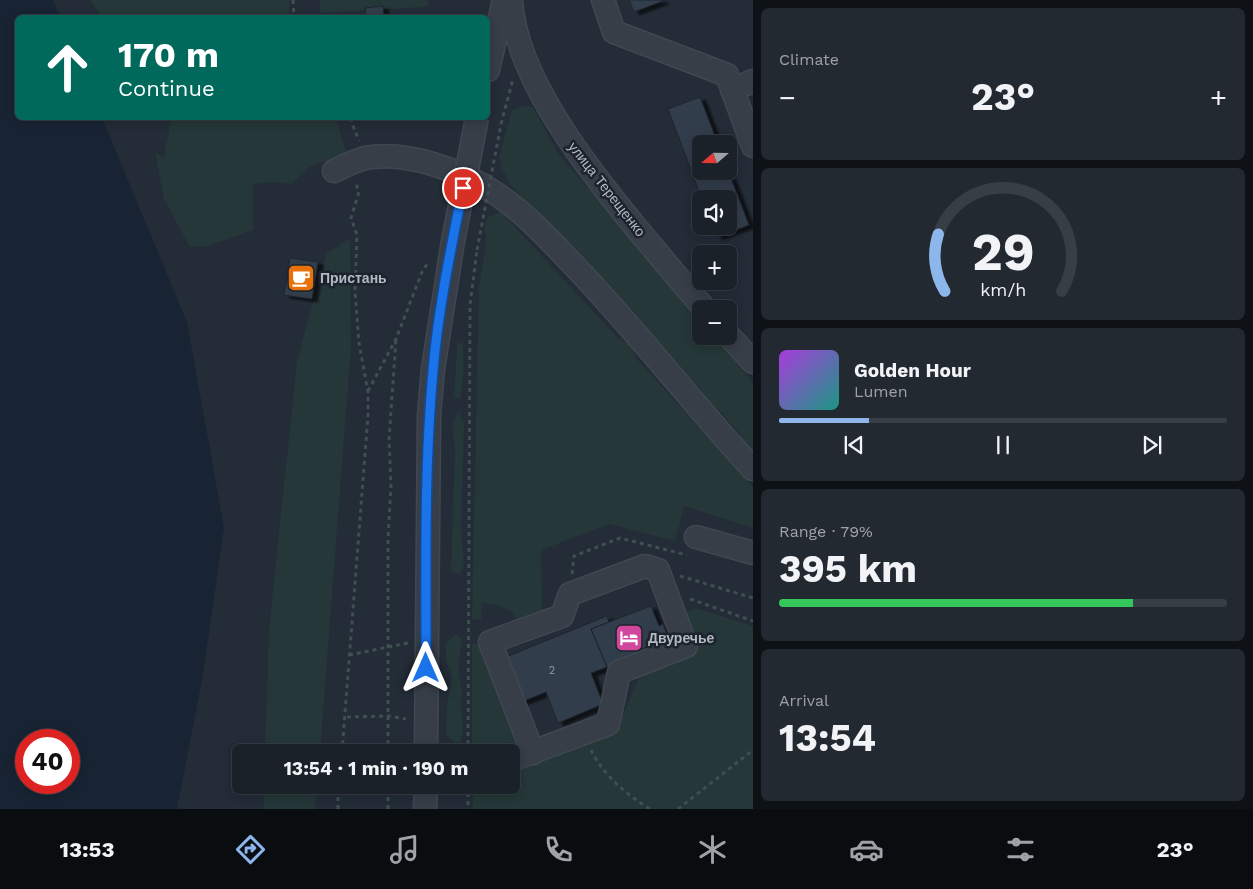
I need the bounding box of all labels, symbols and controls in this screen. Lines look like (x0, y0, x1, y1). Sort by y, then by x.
text: 170 m (118, 34, 219, 76)
icon: ahead (35, 35, 100, 100)
text: Climate (779, 50, 839, 69)
text: 23° (971, 75, 1035, 119)
text: Continue (118, 76, 215, 101)
text: − (779, 81, 796, 114)
text: + (1210, 81, 1227, 114)
north arrow (692, 135, 738, 180)
map controls (692, 135, 737, 345)
street label: улица Терещенко (565, 139, 649, 240)
pin (442, 167, 484, 209)
icon: arrive (449, 174, 477, 202)
button: sound (692, 190, 737, 235)
text: 29 (971, 222, 1035, 283)
button: + (692, 245, 737, 290)
cafe icon: Пристань (286, 263, 316, 293)
place label: Пристань (320, 270, 387, 286)
text: km/h (980, 279, 1026, 300)
button: − (692, 300, 737, 345)
text: Golden Hour (854, 359, 971, 382)
text: Lumen (854, 382, 908, 401)
icon: previous (840, 431, 868, 459)
icon: pause (989, 431, 1017, 459)
icon: next (1138, 431, 1166, 459)
text: Range · 79% (779, 522, 873, 541)
text: 395 km (779, 547, 917, 591)
hotel icon: Двуречье (614, 623, 644, 653)
place label: Двуречье (648, 630, 715, 646)
position arrow (399, 641, 451, 693)
house number: 2 (549, 664, 555, 677)
text: Arrival (779, 691, 829, 710)
text: 13:54 (779, 716, 876, 760)
speed limit sign: 40 (15, 729, 80, 794)
text: 13:54 · 1 min · 190 m (284, 757, 468, 780)
icon: directions (233, 832, 268, 867)
icon: music (387, 832, 422, 867)
icon: phone (541, 832, 576, 867)
icon: climate (695, 832, 730, 867)
icon: car (849, 832, 884, 867)
icon: filters (1003, 832, 1038, 867)
text: 13:53 (59, 837, 114, 862)
text: 23° (1156, 837, 1194, 862)

